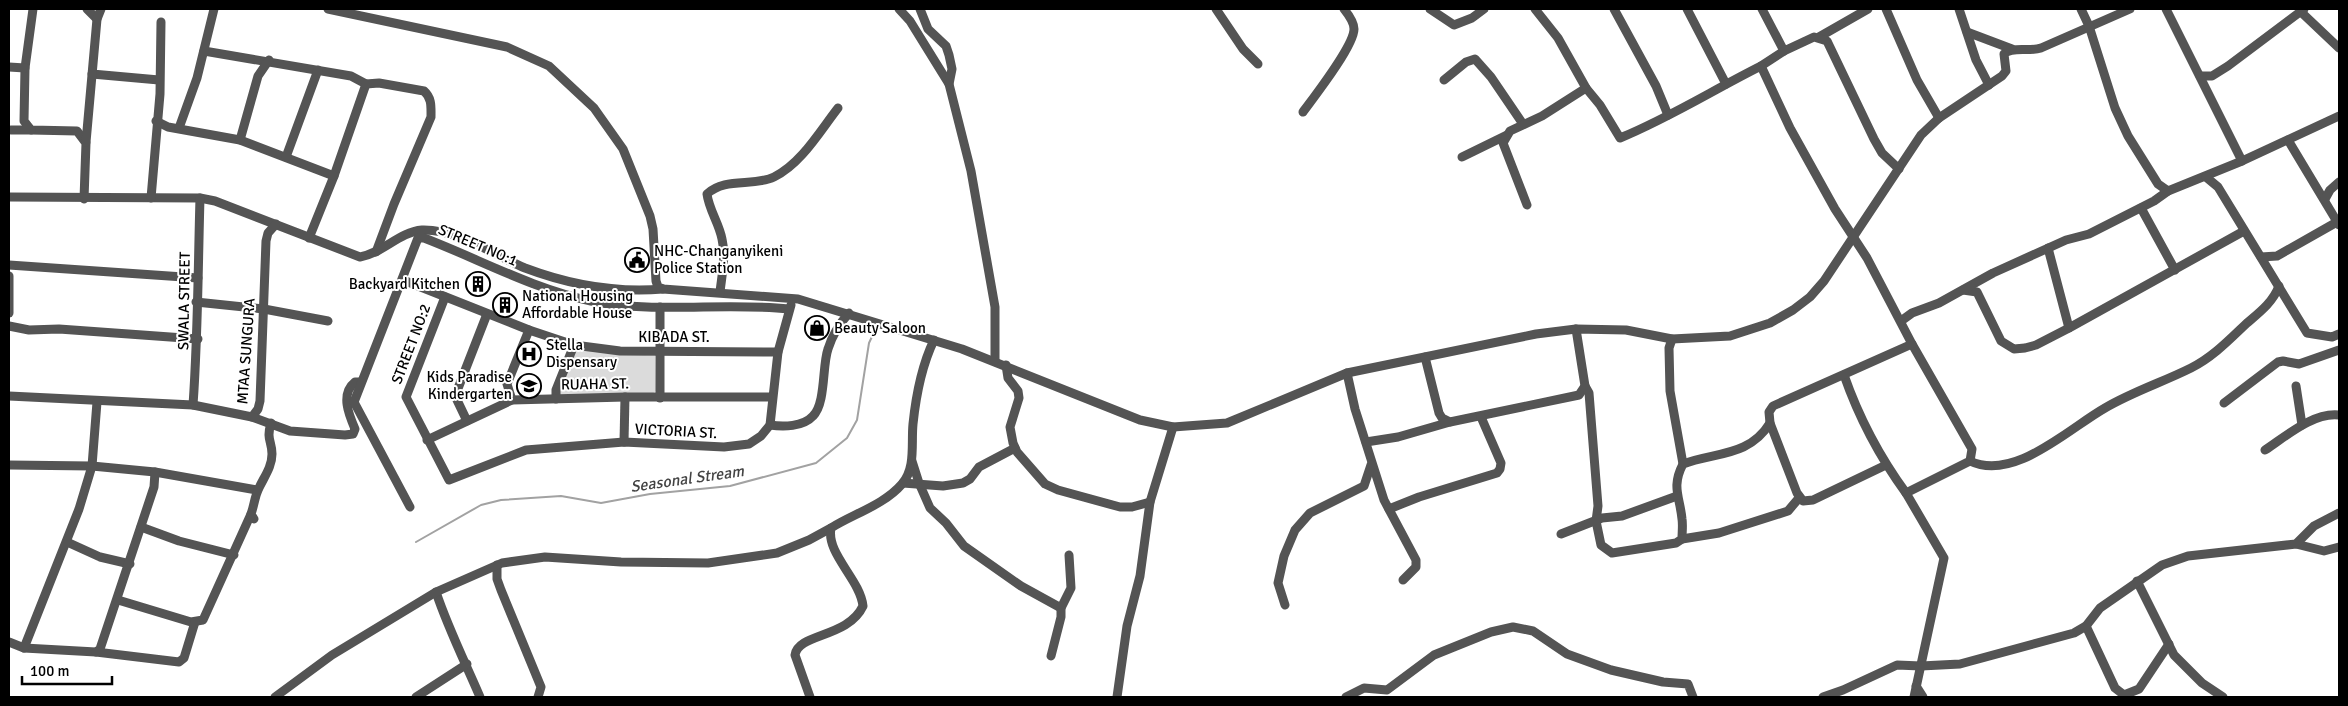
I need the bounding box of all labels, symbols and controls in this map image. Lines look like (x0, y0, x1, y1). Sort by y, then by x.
street label: STREET NO:1 (436, 220, 520, 270)
place label: NHC-Changanyikeni Police Station (654, 242, 783, 277)
public building icon: NHC-Changanyikeni Police Station (624, 247, 650, 273)
street label: SWALA STREET (174, 251, 194, 350)
building icon: Backyard Kitchen (465, 271, 491, 297)
place label: Backyard Kitchen (349, 275, 460, 293)
place label: National Housing Affordable House (522, 287, 633, 322)
building icon: National Housing Affordable House (492, 292, 518, 318)
street label: MTAA SUNGURA (233, 297, 259, 405)
street label: STREET NO:2 (388, 301, 434, 387)
shop icon: Beauty Saloon (804, 315, 830, 341)
place label: Beauty Saloon (834, 319, 926, 337)
street label: KIBADA ST. (638, 328, 710, 346)
place label: Stella Dispensary (546, 336, 617, 371)
hospital icon: Stella Dispensary (516, 341, 542, 367)
place label: Kids Paradise Kindergarten (426, 368, 512, 403)
school or university icon: Kids Paradise Kindergarten (516, 373, 542, 399)
street label: RUAHA ST. (561, 374, 629, 394)
street label: VICTORIA ST. (634, 420, 718, 442)
water label: Seasonal Stream (629, 461, 746, 497)
scale bar (22, 654, 112, 686)
text: 100 m (30, 662, 70, 680)

